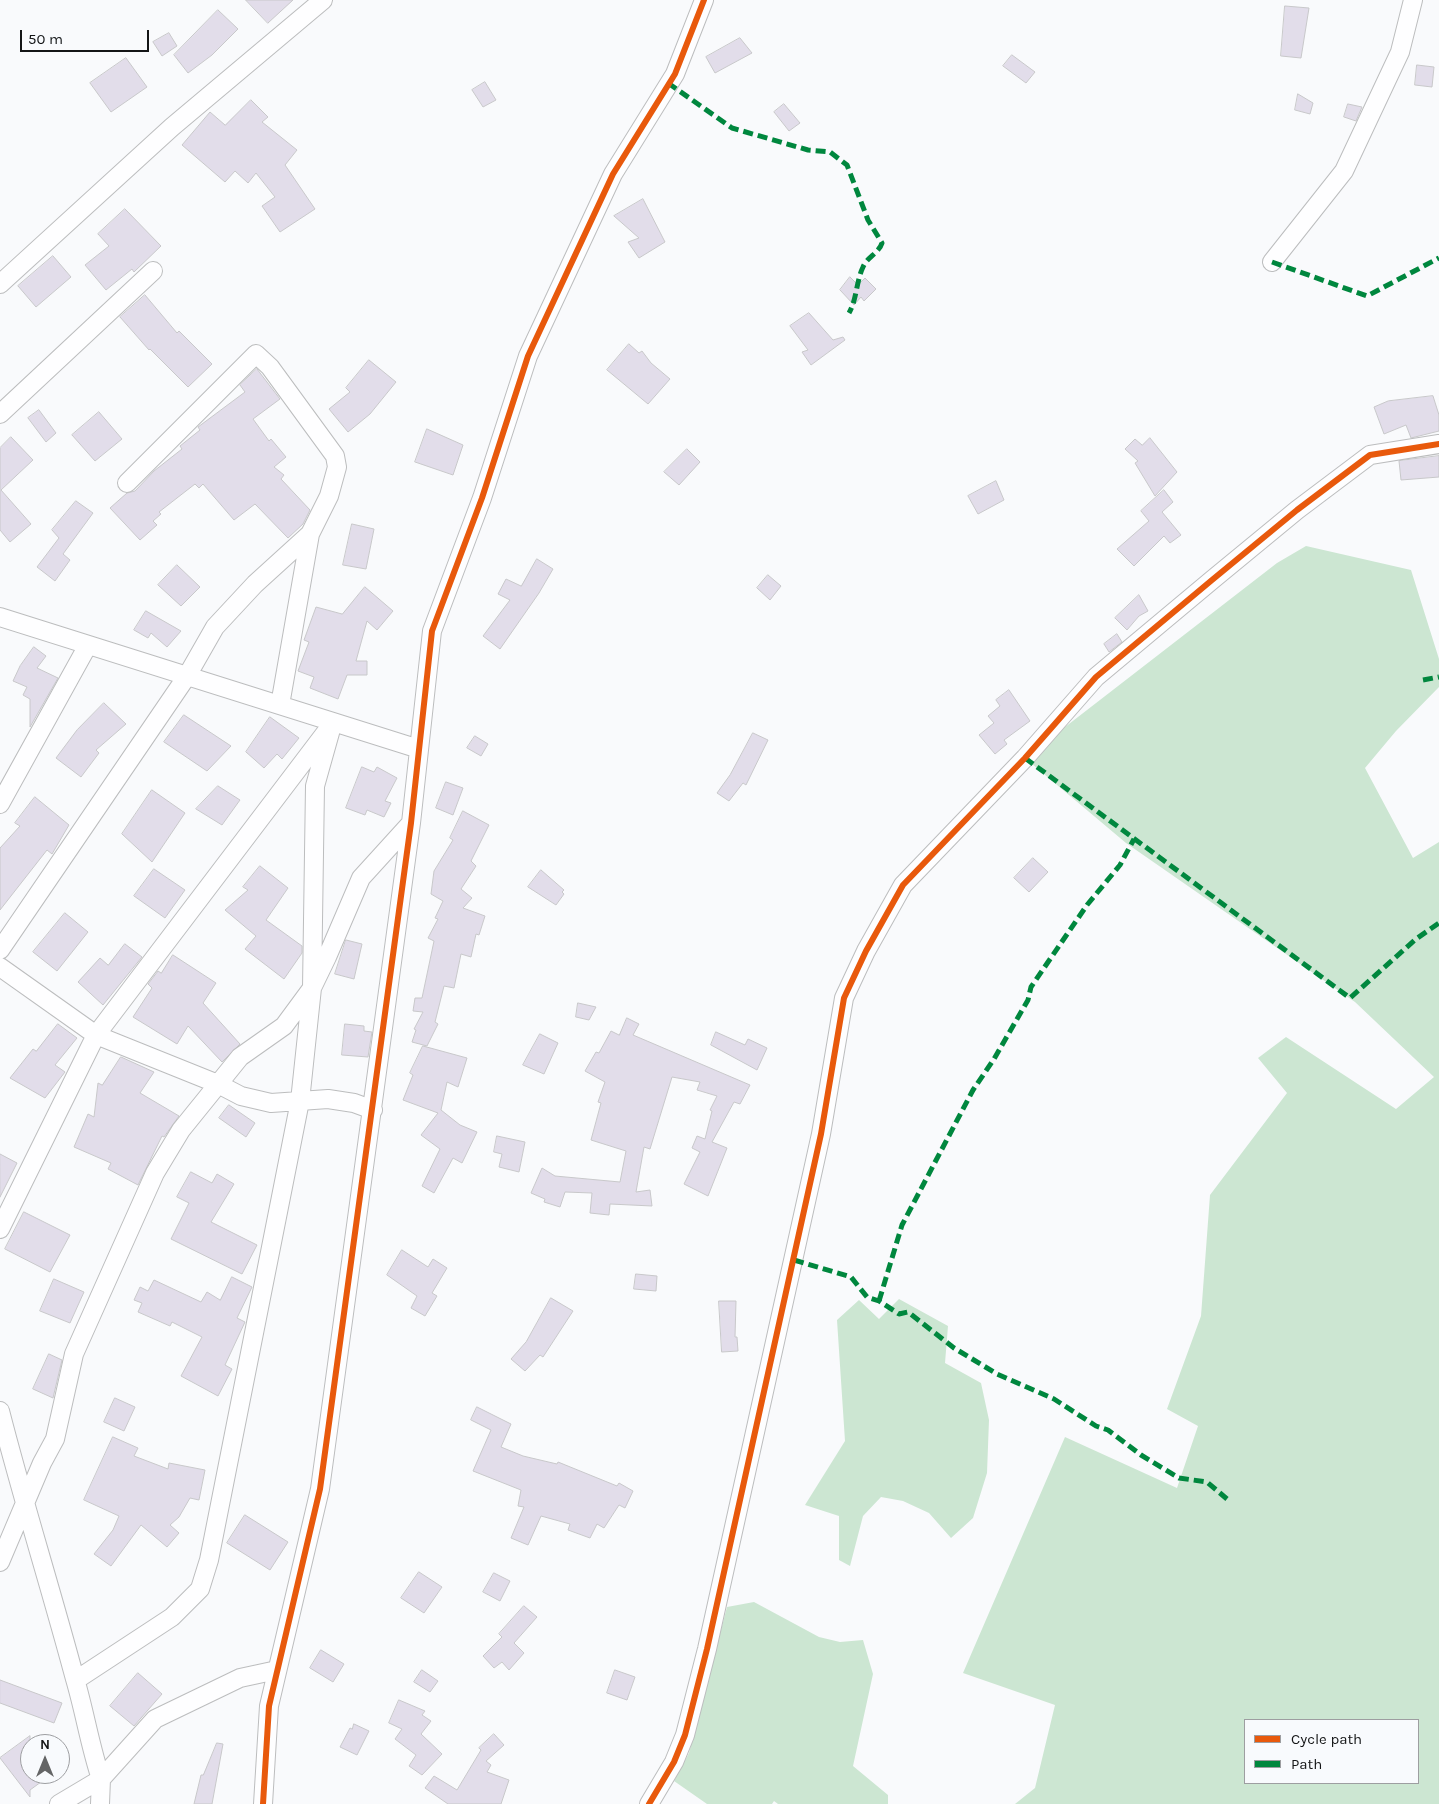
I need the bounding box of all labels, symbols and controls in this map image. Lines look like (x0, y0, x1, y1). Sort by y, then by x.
scale bar (22, 20, 151, 52)
text: 50 m (28, 30, 63, 48)
legend (1244, 1719, 1419, 1784)
text: Cycle path (1291, 1730, 1362, 1748)
north arrow (20, 1734, 70, 1784)
text: N (40, 1736, 50, 1753)
text: Path (1291, 1755, 1322, 1773)

